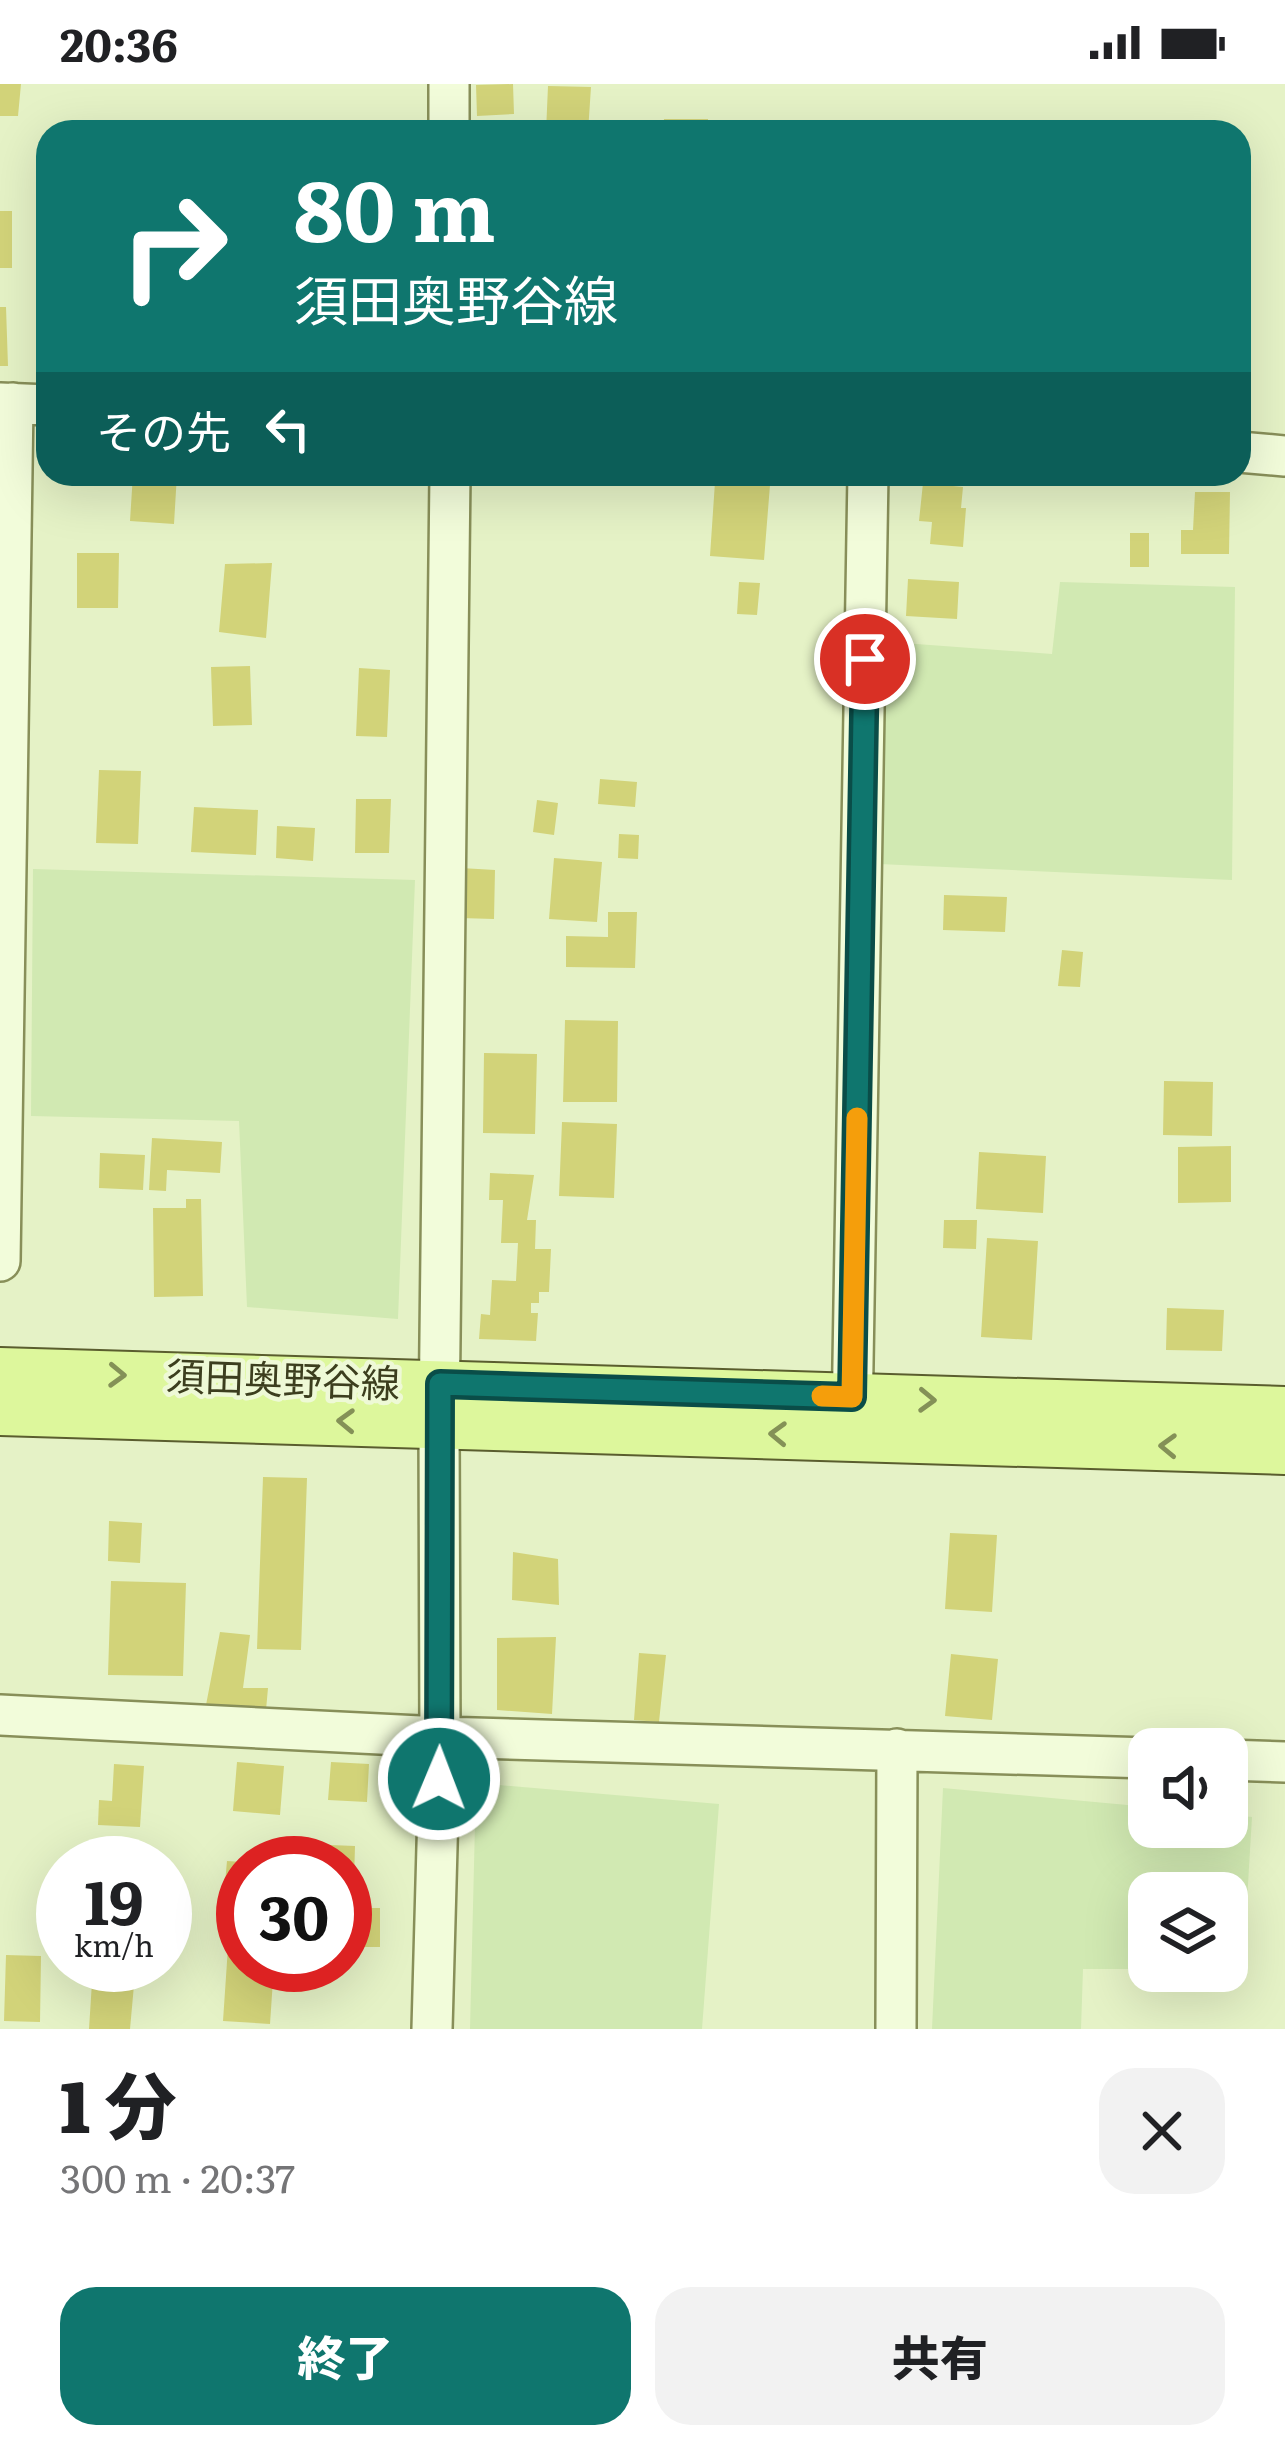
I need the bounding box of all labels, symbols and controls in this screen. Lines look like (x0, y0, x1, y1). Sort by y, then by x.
text: 20:36 (60, 9, 178, 76)
text: 80 m (294, 143, 496, 268)
icon: right (96, 168, 252, 324)
text: 須田奥野谷線 (294, 257, 618, 338)
text: その先 (96, 396, 231, 463)
icon: left (255, 396, 321, 462)
pin (814, 608, 916, 710)
icon: arrive (832, 626, 898, 692)
street label: 須田奥野谷線 (165, 1344, 401, 1410)
one-way arrow (108, 1362, 127, 1388)
one-way arrow (918, 1386, 937, 1412)
one-way arrow (336, 1408, 355, 1434)
one-way arrow (768, 1422, 787, 1448)
one-way arrow (1158, 1433, 1177, 1459)
position arrow (376, 1716, 502, 1842)
map controls (1128, 1728, 1248, 1992)
button: sound (1128, 1728, 1248, 1848)
speed limit sign: 30 (216, 1836, 372, 1992)
text: 19 (84, 1854, 144, 1943)
button: layers (1128, 1872, 1248, 1992)
text: km/h (74, 1922, 154, 1966)
text: 1 分 (60, 2048, 177, 2155)
button: close (1099, 2068, 1225, 2194)
text: 300 m · 20:37 (60, 2147, 295, 2205)
button: 終了 (60, 2287, 631, 2425)
button: 共有 (655, 2287, 1225, 2425)

